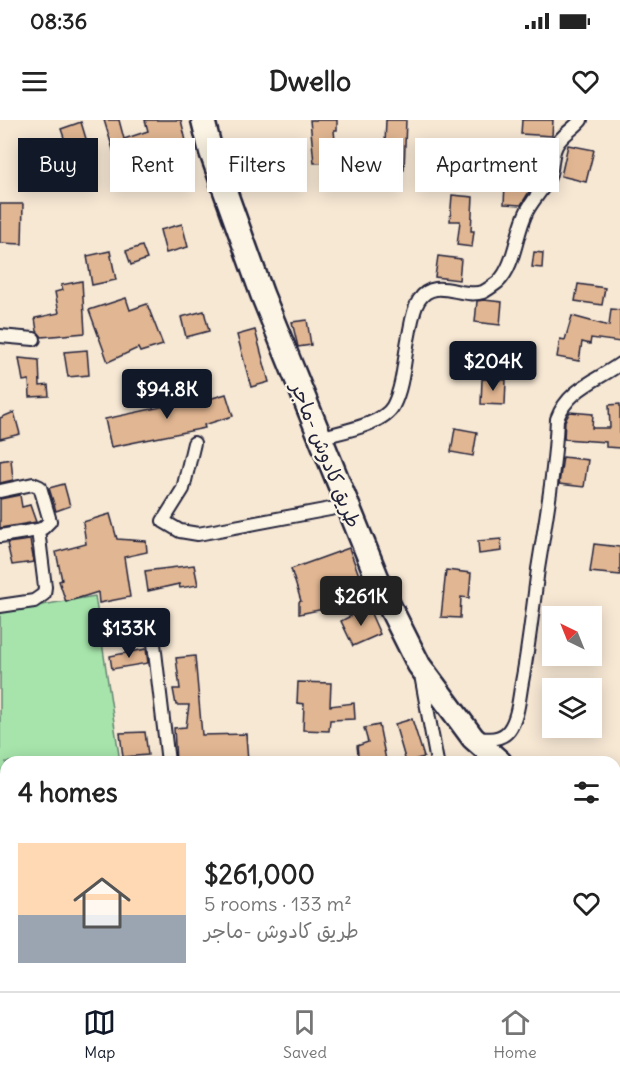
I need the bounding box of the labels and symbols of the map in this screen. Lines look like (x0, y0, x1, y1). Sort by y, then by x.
pin: $204K (451, 341, 535, 392)
pin: $94.8K (118, 369, 216, 420)
street label: طريق كادوش -ماجر (285, 377, 367, 531)
pin: $261K (319, 576, 403, 627)
north arrow (542, 606, 602, 666)
pin: $133K (87, 608, 171, 659)

